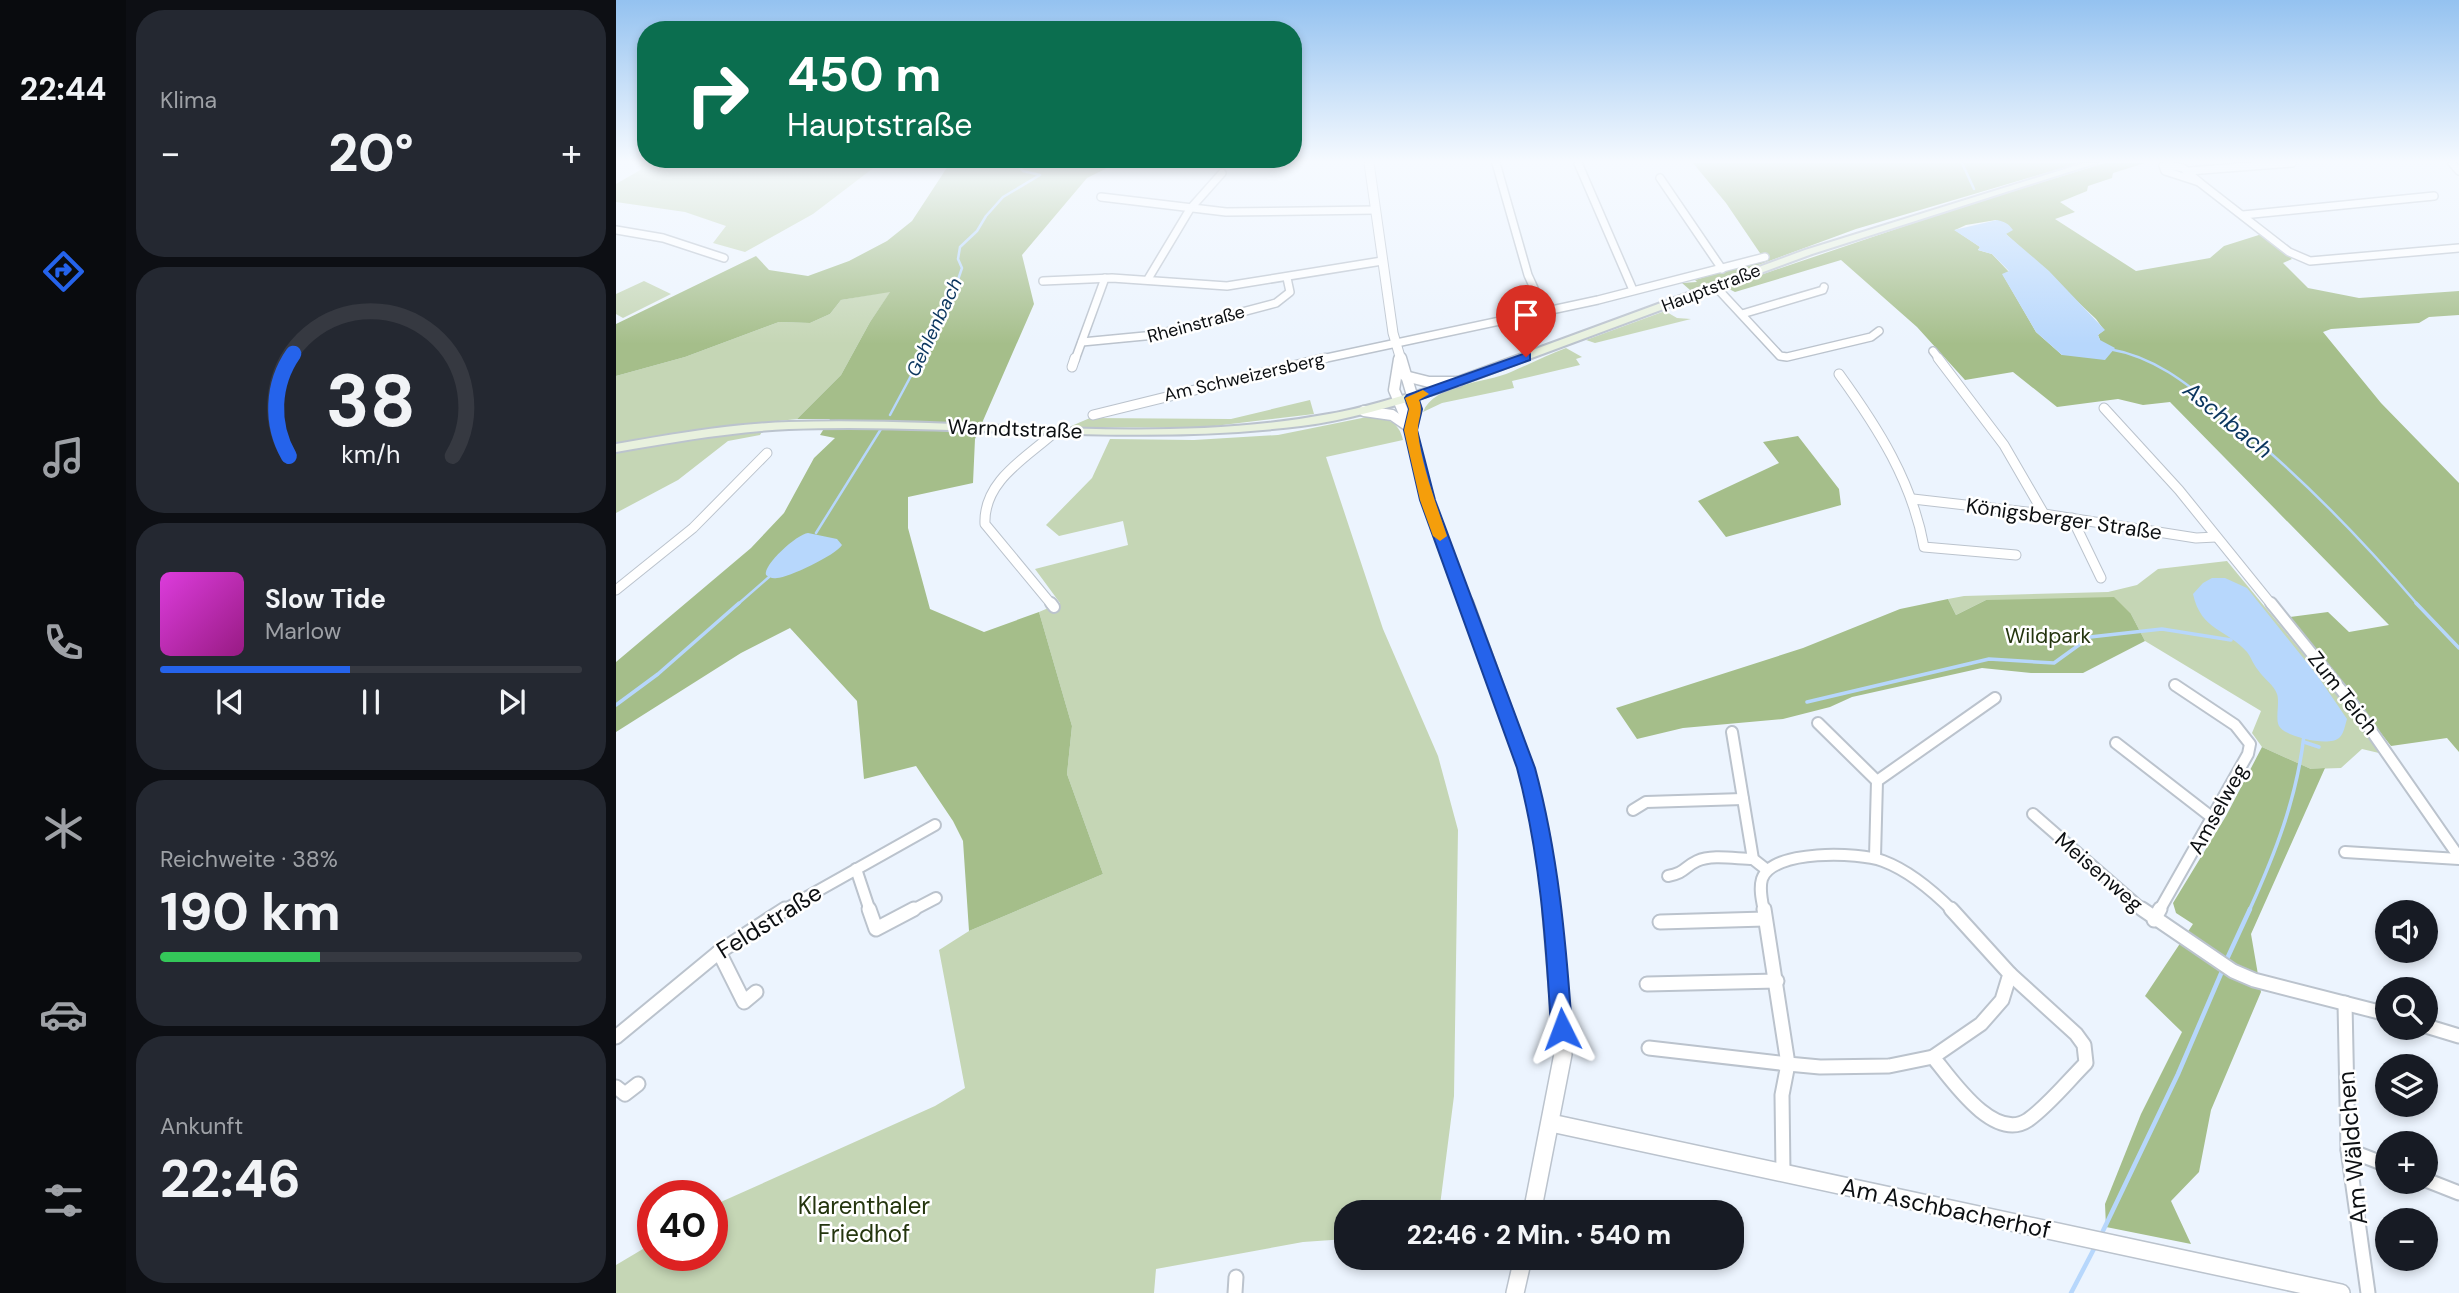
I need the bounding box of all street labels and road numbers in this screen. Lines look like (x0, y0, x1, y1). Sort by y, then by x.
street label: Hauptstraße (1658, 258, 1764, 318)
street label: Rheinstraße (1145, 299, 1247, 349)
street label: Am Schweizersberg (1161, 347, 1327, 407)
street label: Warndtstraße (947, 413, 1083, 445)
street label: Königsberger Straße (1964, 491, 2164, 547)
street label: Zum Teich (2302, 646, 2384, 740)
street label: Amselweg (2182, 759, 2254, 859)
street label: Meisenweg (2049, 826, 2149, 918)
street label: Feldstraße (711, 876, 827, 966)
street label: Am Wäldchen (2330, 1070, 2374, 1226)
street label: Am Aschbacherhof (1838, 1171, 2054, 1245)

